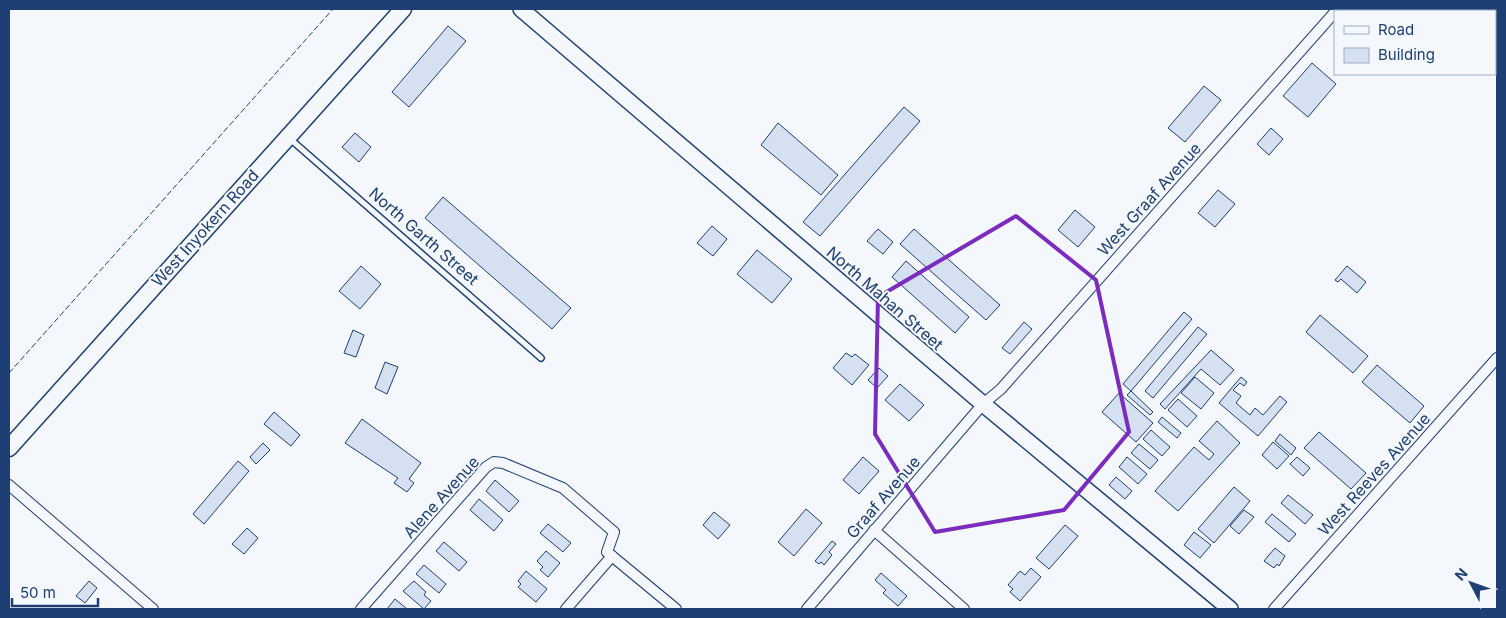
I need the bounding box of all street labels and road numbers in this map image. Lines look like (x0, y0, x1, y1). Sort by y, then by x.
street label: West Graaf Avenue (1093, 138, 1205, 260)
street label: West Inyokern Road (147, 165, 263, 291)
street label: North Garth Street (365, 183, 483, 289)
street label: North Mahan Street (823, 242, 947, 354)
street label: West Reeves Avenue (1314, 409, 1434, 539)
street label: Alene Avenue (399, 452, 483, 542)
street label: Graaf Avenue (842, 452, 924, 542)

